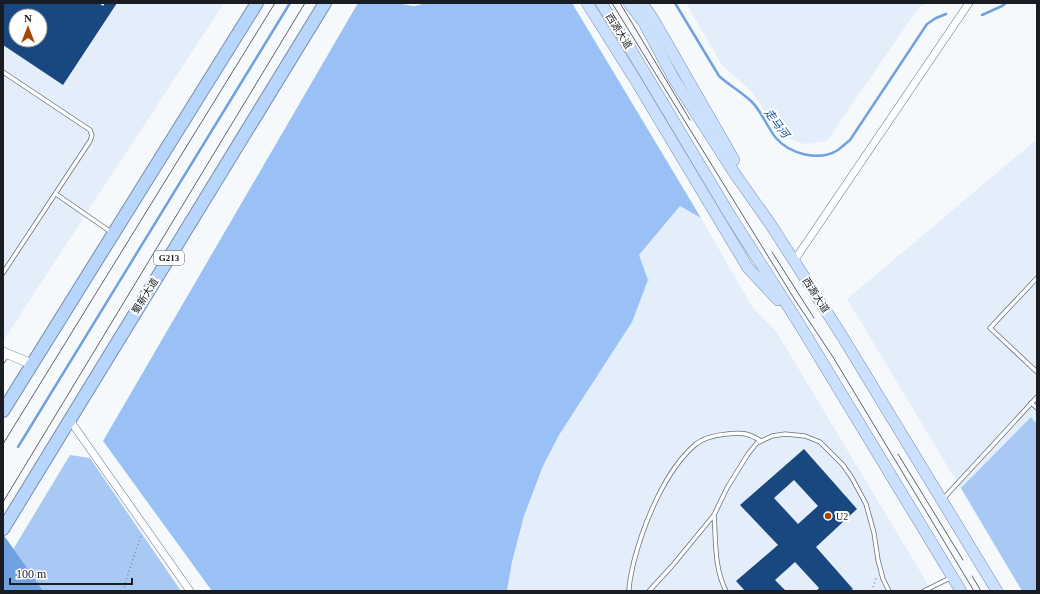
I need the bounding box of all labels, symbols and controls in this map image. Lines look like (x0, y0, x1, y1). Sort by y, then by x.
north arrow (8, 8, 48, 48)
street label: 西源大道 (604, 11, 634, 51)
text: N (24, 12, 32, 24)
water label: 走马河 (762, 106, 793, 141)
road number: G213 (154, 251, 184, 265)
street label: 西源大道 (800, 275, 832, 315)
street label: 蜀新大道 (130, 276, 160, 316)
marker: U2 (823, 511, 833, 521)
place label: U2 (836, 511, 848, 522)
scale bar (10, 560, 132, 586)
text: 100 m (16, 567, 47, 581)

